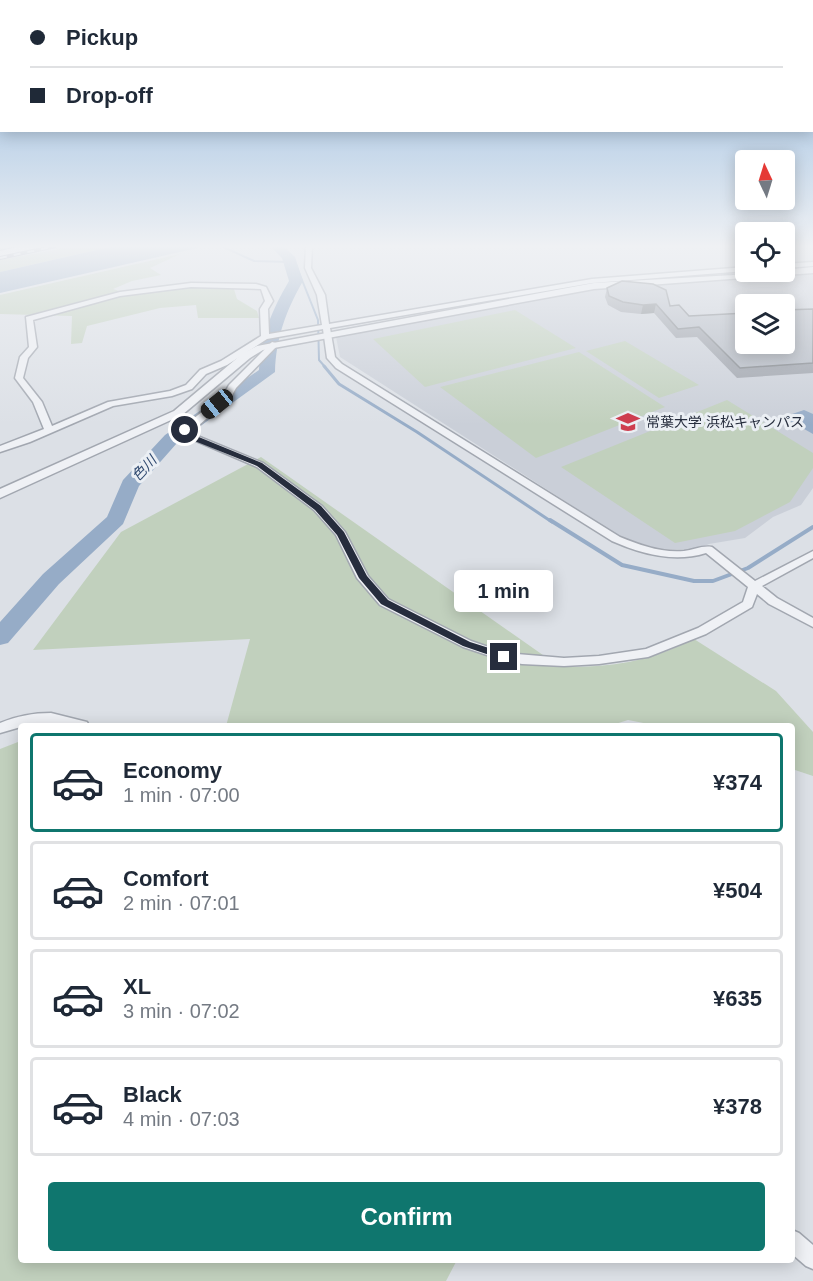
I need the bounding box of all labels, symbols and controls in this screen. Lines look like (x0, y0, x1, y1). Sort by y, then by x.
text: Pickup (66, 25, 138, 50)
text: Drop-off (66, 83, 153, 108)
north arrow (735, 150, 795, 210)
map controls (735, 150, 795, 354)
button: locate (735, 222, 795, 282)
button: layers (735, 294, 795, 354)
car (197, 386, 237, 422)
school or university icon: 常葉大学 浜松キャンパス (615, 409, 641, 435)
place label: 常葉大学 浜松キャンパス (646, 414, 804, 430)
route start (171, 416, 198, 443)
water label: 色川 (129, 451, 161, 484)
callout: 1 min (454, 570, 554, 612)
text: 1 min (477, 580, 530, 602)
route end (490, 643, 517, 670)
icon: car (51, 756, 105, 810)
text: Economy (123, 758, 222, 783)
text: ¥374 (713, 770, 762, 795)
text: 1 min · 07:00 (123, 784, 240, 806)
icon: car (51, 864, 105, 918)
text: Comfort (123, 866, 209, 891)
text: ¥504 (713, 878, 762, 903)
text: 2 min · 07:01 (123, 892, 240, 914)
icon: car (51, 972, 105, 1026)
text: XL (123, 974, 151, 999)
text: ¥635 (713, 986, 762, 1011)
text: 3 min · 07:02 (123, 1000, 240, 1022)
icon: car (51, 1080, 105, 1134)
text: Black (123, 1082, 182, 1107)
text: ¥378 (713, 1094, 762, 1119)
text: 4 min · 07:03 (123, 1108, 240, 1130)
button: Confirm (48, 1182, 765, 1251)

